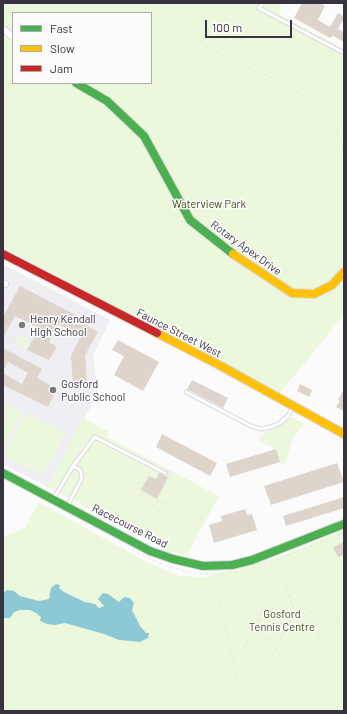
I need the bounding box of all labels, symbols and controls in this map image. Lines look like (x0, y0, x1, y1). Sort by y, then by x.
legend (12, 12, 152, 84)
scale bar (207, 12, 294, 38)
text: 100 m (212, 20, 242, 34)
text: Fast (50, 21, 73, 35)
text: Slow (50, 41, 75, 55)
text: Jam (50, 61, 73, 75)
park label: Waterview Park (172, 197, 246, 211)
street label: Rotary Apex Drive (208, 218, 284, 278)
street label: Faunce Street West (134, 306, 224, 360)
place label: Henry Kendall High School (30, 312, 96, 338)
marker: Henry Kendall High School (17, 320, 27, 330)
place label: Gosford Public School (61, 377, 125, 403)
marker: Gosford Public School (48, 385, 58, 395)
street label: Racecourse Road (90, 501, 170, 551)
park label: Gosford Tennis Centre (249, 607, 315, 633)

